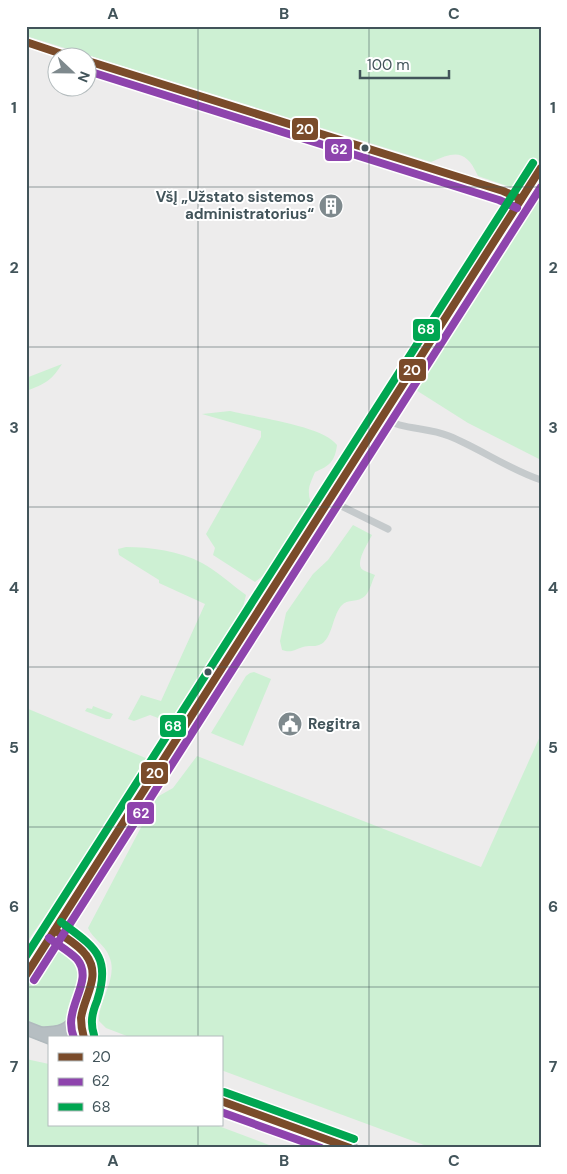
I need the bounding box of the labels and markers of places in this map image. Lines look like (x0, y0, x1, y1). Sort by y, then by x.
unlabelled marker (360, 143, 370, 153)
place label: VšĮ „Užstato sistemos administratorius“ (156, 187, 314, 224)
building icon: VšĮ „Užstato sistemos administratorius“ (318, 193, 344, 219)
unlabelled marker (203, 667, 213, 677)
public building icon: Regitra (277, 711, 303, 737)
place label: Regitra (308, 714, 360, 734)

